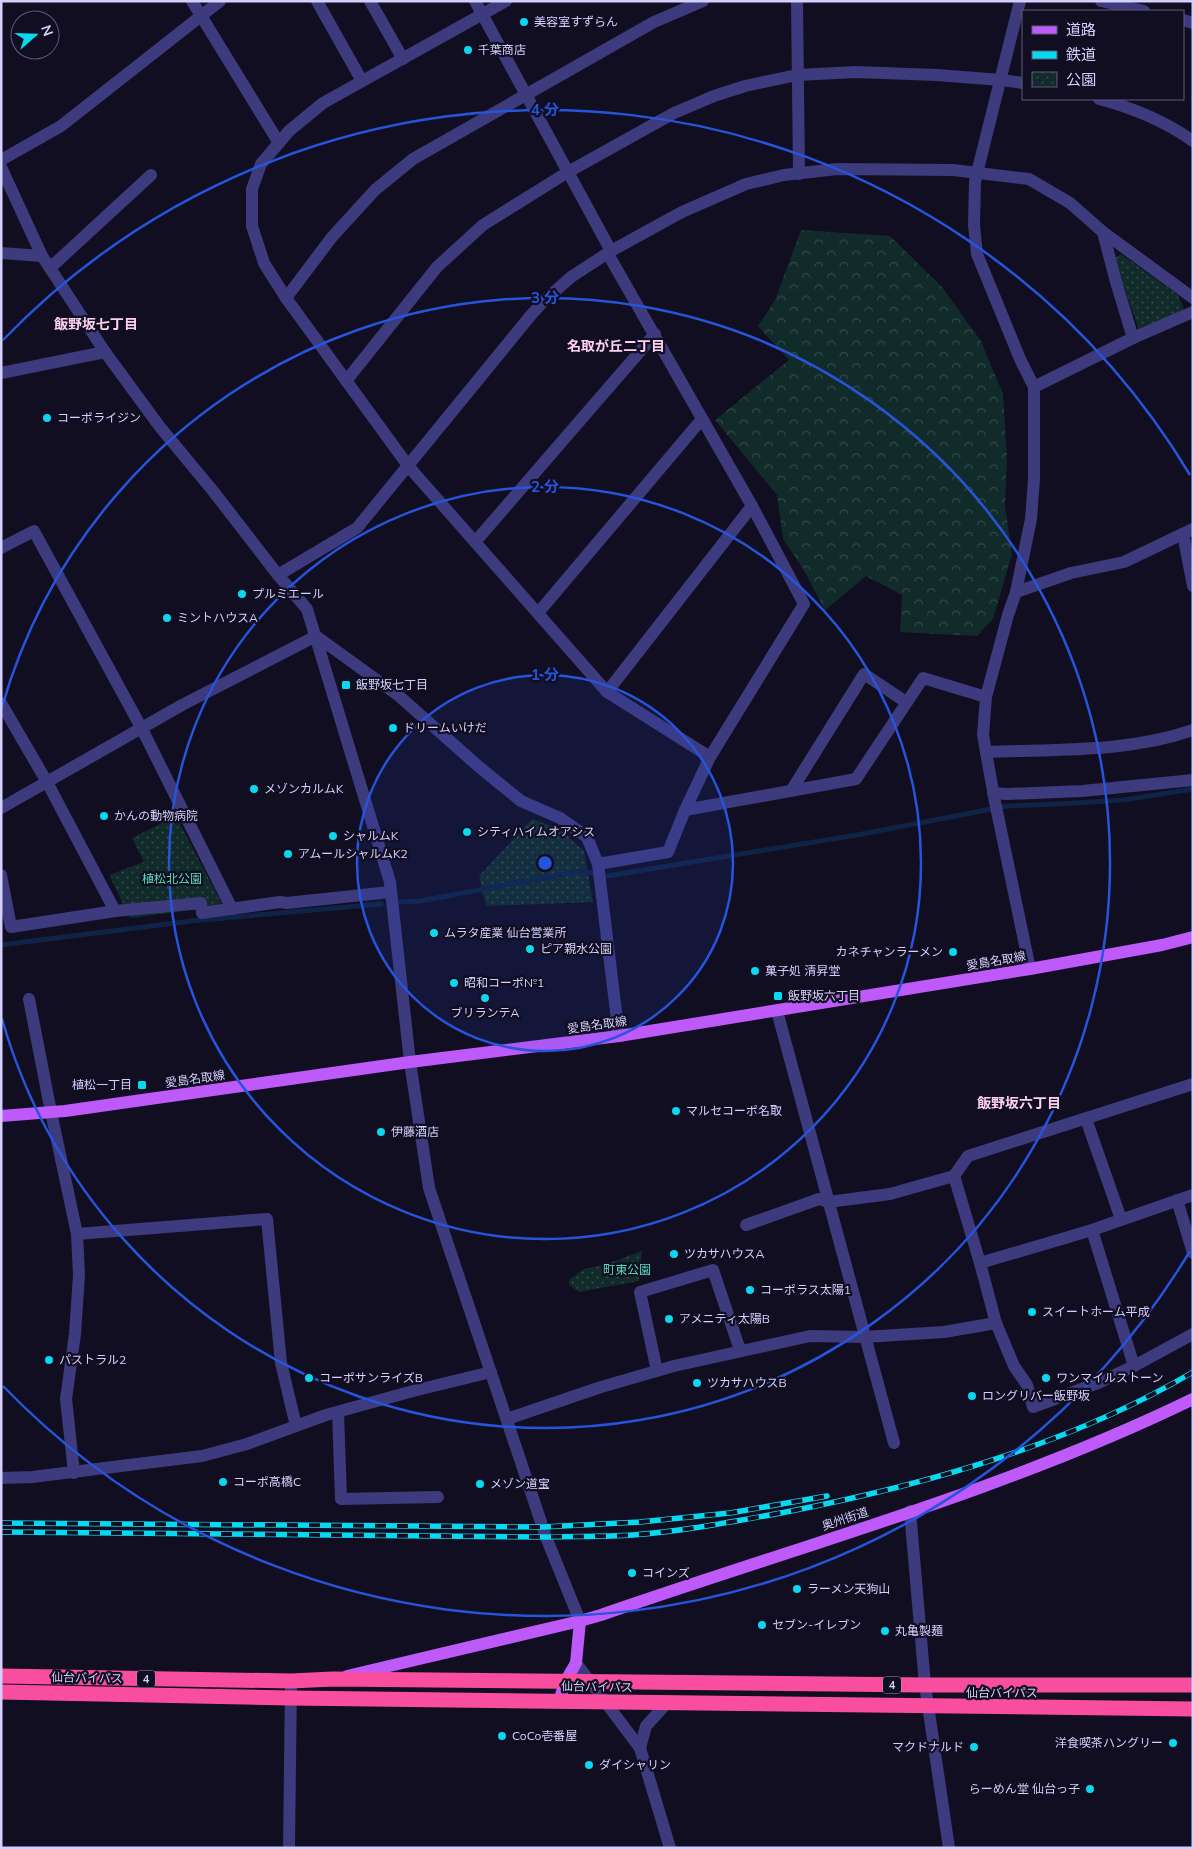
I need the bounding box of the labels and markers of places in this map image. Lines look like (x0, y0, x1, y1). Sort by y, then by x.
place label: 美容室すずらん (534, 14, 618, 29)
marker: 美容室すずらん (518, 16, 530, 28)
place label: 千葉商店 (478, 42, 526, 57)
marker: 千葉商店 (462, 44, 474, 56)
place label: コーポライジン (57, 410, 141, 425)
marker: コーポライジン (41, 412, 53, 424)
place label: プルミエール (252, 586, 324, 601)
marker: プルミエール (236, 588, 248, 600)
place label: ミントハウスA (177, 610, 258, 625)
marker: ミントハウスA (161, 612, 173, 624)
place label: 飯野坂七丁目 (356, 677, 428, 692)
marker: 飯野坂七丁目 (340, 679, 352, 691)
place label: ドリームいけだ (403, 720, 487, 735)
marker: ドリームいけだ (387, 722, 399, 734)
place label: メゾンカルムK (264, 781, 344, 796)
marker: メゾンカルムK (248, 783, 260, 795)
place label: かんの動物病院 (114, 808, 198, 823)
marker: かんの動物病院 (98, 810, 110, 822)
place label: シティハイムオアシス (477, 824, 595, 839)
marker: シティハイムオアシス (461, 826, 473, 838)
place label: シャルムK (343, 828, 399, 843)
marker: シャルムK (327, 830, 339, 842)
place label: アムールシャルムK2 (298, 846, 408, 861)
marker: アムールシャルムK2 (282, 848, 294, 860)
centre of rings (536, 854, 554, 872)
place label: ムラタ産業 仙台営業所 (444, 925, 567, 940)
marker: ムラタ産業 仙台営業所 (428, 927, 440, 939)
place label: ピア親水公園 (540, 941, 612, 956)
marker: ピア親水公園 (524, 943, 536, 955)
place label: カネチャンラーメン (836, 944, 943, 959)
marker: カネチャンラーメン (947, 946, 959, 958)
place label: 菓子処 清昇堂 (765, 963, 840, 978)
marker: 菓子処 清昇堂 (749, 965, 761, 977)
place label: 昭和コーポ№1 (464, 975, 544, 990)
marker: 昭和コーポ№1 (448, 977, 460, 989)
place label: 飯野坂六丁目 (788, 988, 860, 1003)
marker: 飯野坂六丁目 (772, 990, 784, 1002)
marker: ブリランテA (479, 992, 491, 1004)
place label: ブリランテA (451, 1005, 520, 1020)
place label: 植松一丁目 (72, 1077, 132, 1092)
marker: 植松一丁目 (136, 1079, 148, 1091)
place label: マルセコーポ名取 (686, 1103, 782, 1118)
marker: マルセコーポ名取 (670, 1105, 682, 1117)
place label: 伊藤酒店 (391, 1124, 439, 1139)
marker: 伊藤酒店 (375, 1126, 387, 1138)
place label: ツカサハウスA (684, 1246, 765, 1261)
marker: ツカサハウスA (668, 1248, 680, 1260)
place label: コーポラス太陽1 (760, 1282, 851, 1297)
marker: コーポラス太陽1 (744, 1284, 756, 1296)
place label: スイートホーム平成 (1042, 1304, 1150, 1319)
marker: スイートホーム平成 (1026, 1306, 1038, 1318)
place label: アメニティ太陽B (679, 1311, 770, 1326)
marker: アメニティ太陽B (663, 1313, 675, 1325)
place label: パストラル2 (59, 1352, 126, 1367)
marker: パストラル2 (43, 1354, 55, 1366)
place label: コーポサンライズB (319, 1370, 423, 1385)
place label: ワンマイルストーン (1056, 1370, 1163, 1385)
marker: コーポサンライズB (303, 1372, 315, 1384)
marker: ワンマイルストーン (1040, 1372, 1052, 1384)
place label: ツカサハウスB (707, 1375, 787, 1390)
marker: ツカサハウスB (691, 1377, 703, 1389)
place label: ロングリバー飯野坂 (982, 1388, 1090, 1403)
marker: ロングリバー飯野坂 (966, 1390, 978, 1402)
place label: コーポ高橋C (233, 1474, 301, 1489)
marker: コーポ高橋C (217, 1476, 229, 1488)
place label: メゾン道宝 (490, 1476, 550, 1491)
marker: メゾン道宝 (474, 1478, 486, 1490)
place label: コインズ (642, 1565, 690, 1580)
marker: コインズ (626, 1567, 638, 1579)
place label: ラーメン天狗山 (807, 1581, 891, 1596)
marker: ラーメン天狗山 (791, 1583, 803, 1595)
place label: セブン-イレブン (772, 1617, 861, 1632)
marker: セブン-イレブン (756, 1619, 768, 1631)
place label: 丸亀製麺 (895, 1623, 943, 1638)
marker: 丸亀製麺 (879, 1625, 891, 1637)
place label: CoCo壱番屋 (512, 1728, 577, 1743)
marker: CoCo壱番屋 (496, 1730, 508, 1742)
place label: 洋食喫茶ハングリー (1055, 1735, 1163, 1750)
marker: 洋食喫茶ハングリー (1167, 1737, 1179, 1749)
place label: マクドナルド (892, 1739, 964, 1754)
marker: マクドナルド (968, 1741, 980, 1753)
place label: ダイシャリン (599, 1757, 671, 1772)
marker: ダイシャリン (583, 1759, 595, 1771)
place label: らーめん堂 仙台っ子 (969, 1781, 1080, 1796)
marker: らーめん堂 仙台っ子 (1084, 1783, 1096, 1795)

